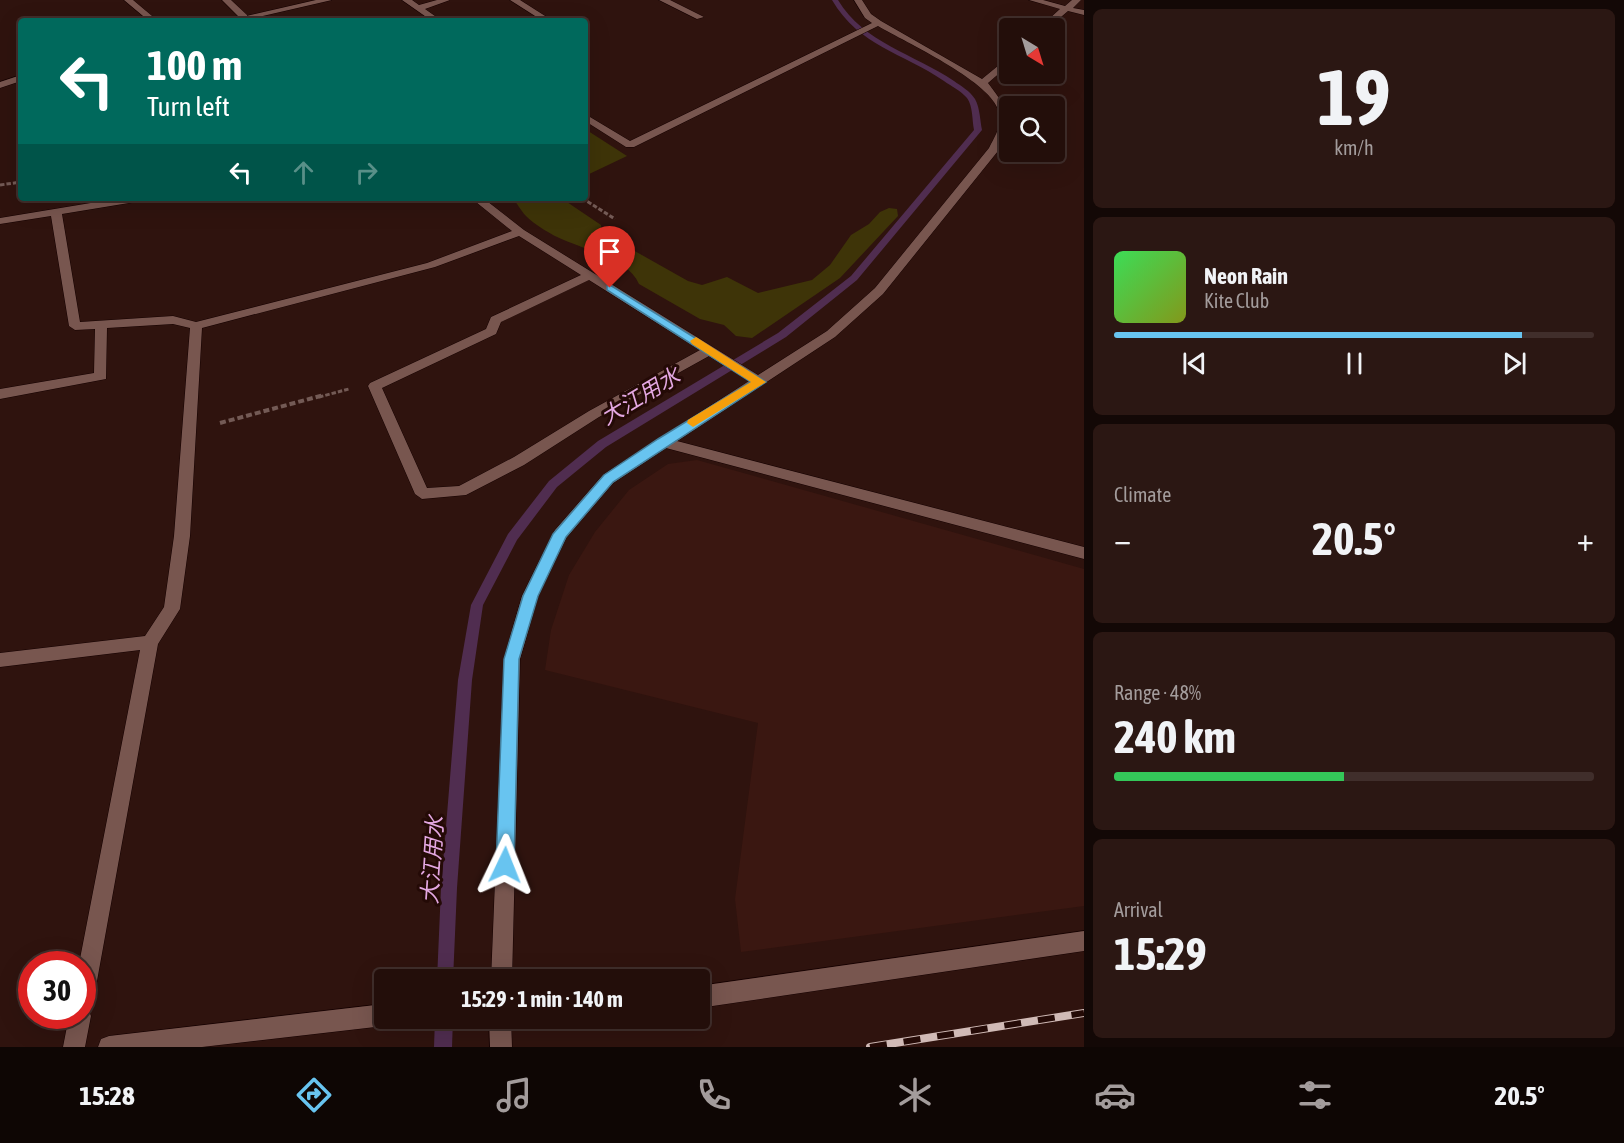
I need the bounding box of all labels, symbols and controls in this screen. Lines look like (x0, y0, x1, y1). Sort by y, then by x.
north arrow (999, 18, 1065, 84)
map controls (999, 18, 1065, 162)
text: 100 m (147, 41, 242, 89)
icon: left (48, 42, 126, 120)
text: 19 (1317, 52, 1391, 142)
text: Turn left (147, 91, 230, 122)
button: search (999, 96, 1065, 162)
text: km/h (1334, 136, 1374, 159)
icon: left (224, 156, 257, 189)
icon: ahead (287, 156, 320, 189)
icon: right (350, 156, 383, 189)
pin (584, 226, 635, 288)
icon: arrive (593, 235, 626, 268)
text: Neon Rain (1204, 263, 1288, 289)
text: Kite Club (1204, 289, 1269, 312)
icon: previous (1178, 347, 1211, 380)
icon: pause (1338, 347, 1371, 380)
icon: next (1498, 347, 1531, 380)
water label: 大江用水 (596, 361, 686, 430)
text: Climate (1114, 483, 1171, 506)
text: 20.5° (1312, 513, 1396, 565)
text: − (1114, 520, 1131, 558)
text: + (1577, 520, 1594, 558)
text: Range · 48% (1114, 681, 1201, 704)
text: 240 km (1114, 711, 1236, 763)
water label: 大江用水 (416, 813, 448, 905)
position arrow (473, 833, 537, 897)
text: Arrival (1114, 898, 1163, 921)
text: 15:29 (1114, 928, 1207, 980)
speed limit sign: 30 (18, 951, 96, 1029)
text: 15:29 · 1 min · 140 m (461, 986, 623, 1012)
icon: directions (293, 1074, 335, 1116)
icon: music (493, 1074, 535, 1116)
icon: phone (693, 1074, 735, 1116)
icon: climate (894, 1074, 936, 1116)
icon: car (1094, 1074, 1136, 1116)
icon: filters (1294, 1074, 1336, 1116)
text: 15:28 (79, 1080, 135, 1111)
text: 20.5° (1494, 1080, 1545, 1111)

